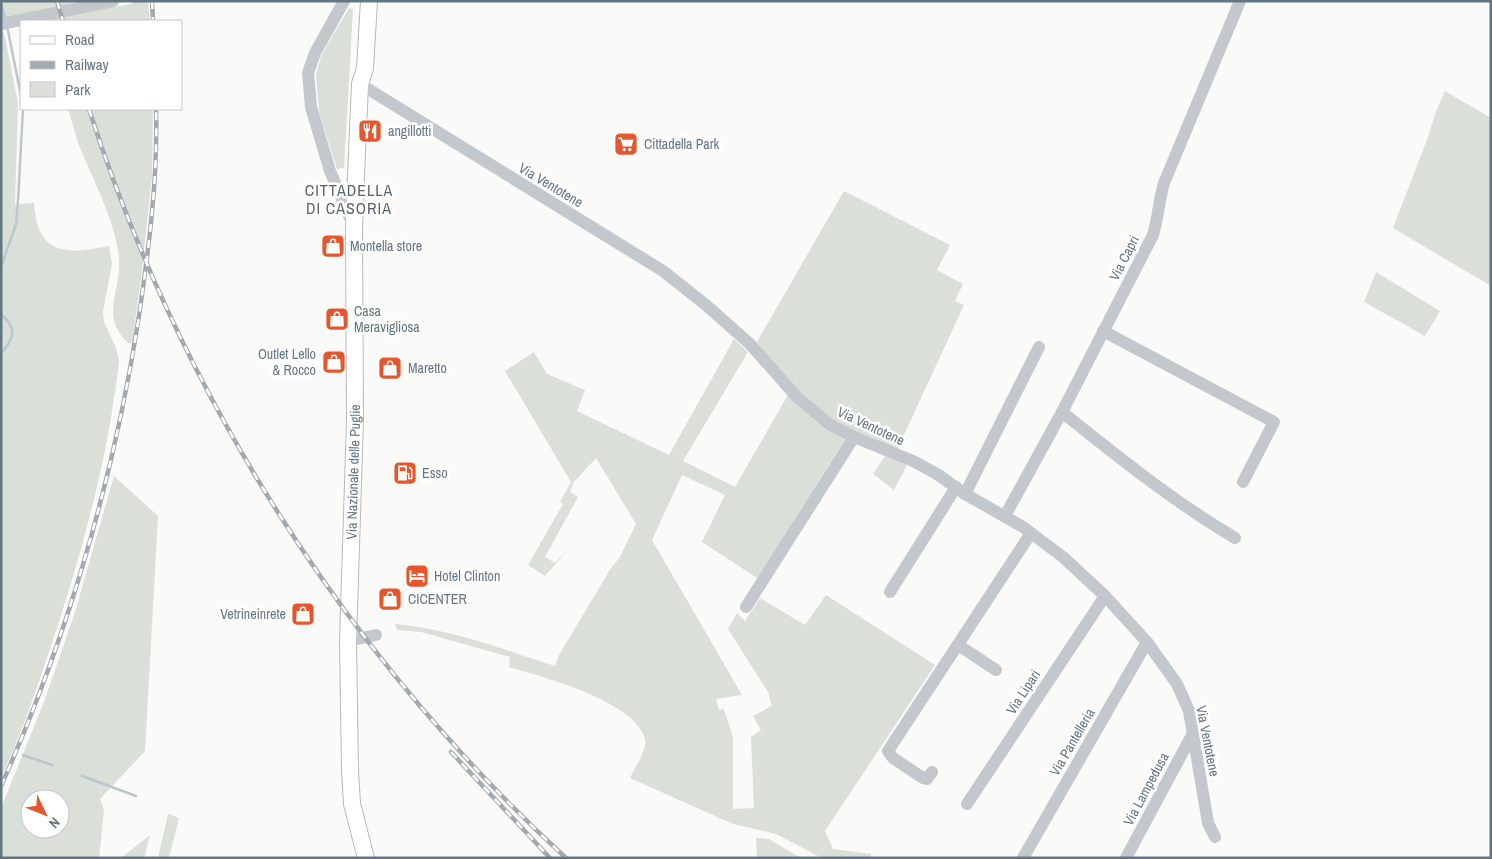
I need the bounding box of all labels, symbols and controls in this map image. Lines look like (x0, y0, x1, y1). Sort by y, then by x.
legend (20, 20, 182, 110)
text: Road (65, 29, 94, 50)
text: Railway (65, 54, 110, 75)
text: Park (65, 79, 91, 100)
restaurant icon: angillotti (357, 118, 383, 144)
place label: angillotti (388, 122, 431, 140)
supermarket icon: Cittadella Park (613, 131, 639, 157)
place label: Cittadella Park (644, 135, 720, 153)
street label: Via Ventotene (516, 159, 586, 211)
district label: CITTADELLA DI CASORIA (305, 179, 393, 219)
street label: Via Capri (1105, 232, 1143, 284)
shop icon: Montella store (320, 233, 346, 259)
place label: Montella store (350, 237, 422, 255)
place label: Casa Meravigliosa (354, 302, 420, 336)
shop icon: Casa Meravigliosa (324, 306, 350, 332)
place label: Outlet Lello & Rocco (258, 345, 316, 379)
shop icon: Outlet Lello & Rocco (321, 349, 347, 375)
shop icon: Maretto (377, 355, 403, 381)
place label: Maretto (408, 359, 447, 377)
street label: Via Ventotene (835, 403, 907, 449)
street label: Via Nazionale delle Puglie (342, 404, 364, 540)
fuel station icon: Esso (392, 460, 418, 486)
place label: Esso (422, 464, 448, 482)
hotel icon: Hotel Clinton (404, 563, 430, 589)
place label: Hotel Clinton (434, 567, 500, 585)
shop icon: CICENTER (377, 586, 403, 612)
place label: CICENTER (408, 590, 467, 608)
shop icon: Vetrineinrete (290, 601, 316, 627)
place label: Vetrineinrete (220, 605, 286, 623)
street label: Via Lipari (1002, 666, 1044, 718)
street label: Via Pantelleria (1045, 704, 1099, 779)
street label: Via Ventotene (1192, 704, 1224, 778)
street label: Via Lampedusa (1119, 749, 1173, 829)
north arrow (20, 789, 70, 839)
text: N (45, 814, 64, 832)

